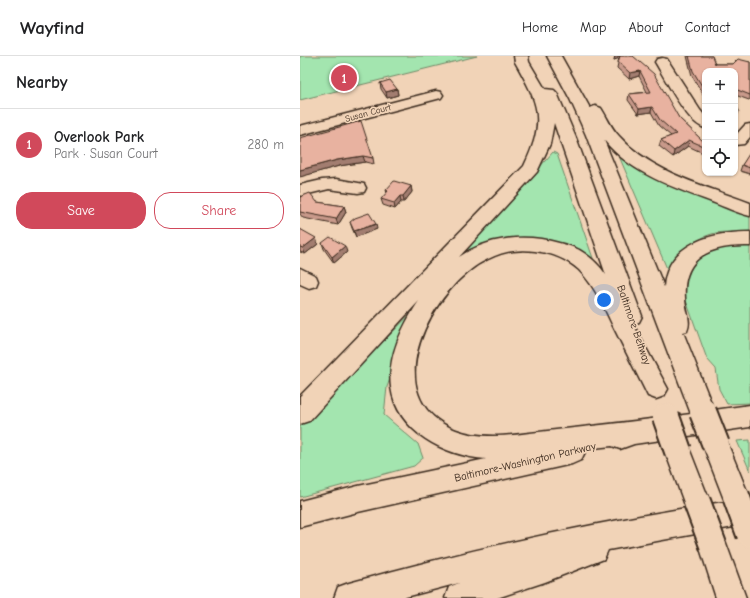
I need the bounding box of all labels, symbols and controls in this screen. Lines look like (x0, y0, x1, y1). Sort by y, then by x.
text: Wayfind (20, 17, 84, 39)
text: Home (522, 19, 558, 36)
text: Map (580, 19, 606, 36)
text: About (628, 19, 663, 36)
text: Contact (685, 19, 730, 36)
pin: 1 (331, 63, 357, 93)
map controls (702, 68, 738, 176)
button: + (702, 68, 738, 104)
text: Nearby (16, 73, 67, 92)
street label: Susan Court (344, 102, 392, 124)
button: − (702, 104, 738, 140)
text: Overlook Park (54, 128, 144, 146)
text: 1 (26, 137, 32, 152)
text: 280 m (247, 137, 284, 152)
button: locate (702, 140, 738, 176)
text: Park · Susan Court (54, 146, 158, 161)
button: Save (16, 192, 146, 229)
button: Share (154, 192, 284, 229)
street label: Baltimore Beltway (614, 283, 654, 367)
your location (594, 290, 614, 310)
street label: Baltimore-Washington Parkway (453, 439, 597, 485)

